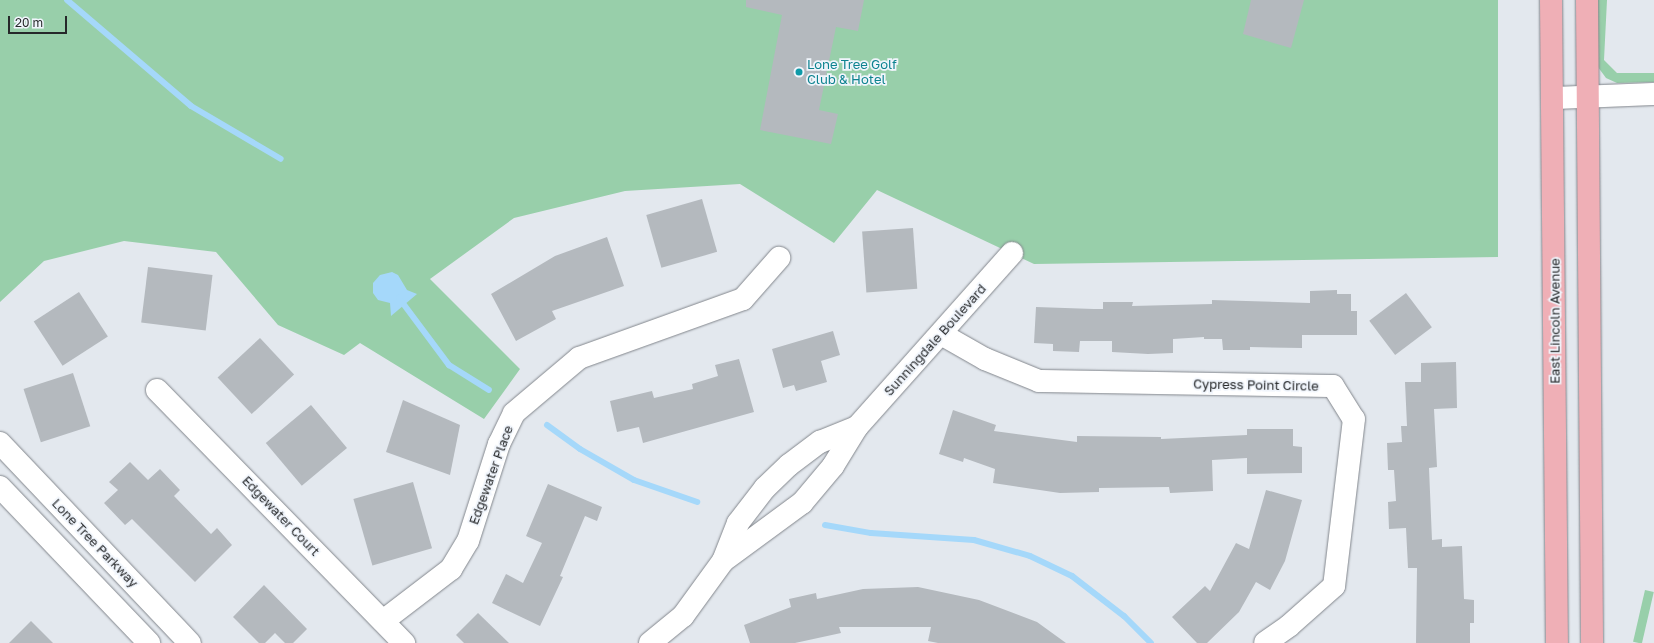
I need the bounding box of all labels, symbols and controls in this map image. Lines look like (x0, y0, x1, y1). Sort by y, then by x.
scale bar (10, 8, 69, 34)
text: 20 m (15, 15, 43, 30)
place label: Lone Tree Golf Club & Hotel (807, 57, 897, 88)
marker: Lone Tree Golf Club & Hotel (794, 67, 804, 77)
street label: East Lincoln Avenue (1547, 258, 1563, 384)
street label: Sunningdale Boulevard (881, 281, 989, 399)
street label: Cypress Point Circle (1193, 376, 1319, 394)
street label: Edgewater Place (466, 423, 516, 527)
street label: Edgewater Court (239, 473, 323, 559)
street label: Lone Tree Parkway (49, 496, 141, 590)

